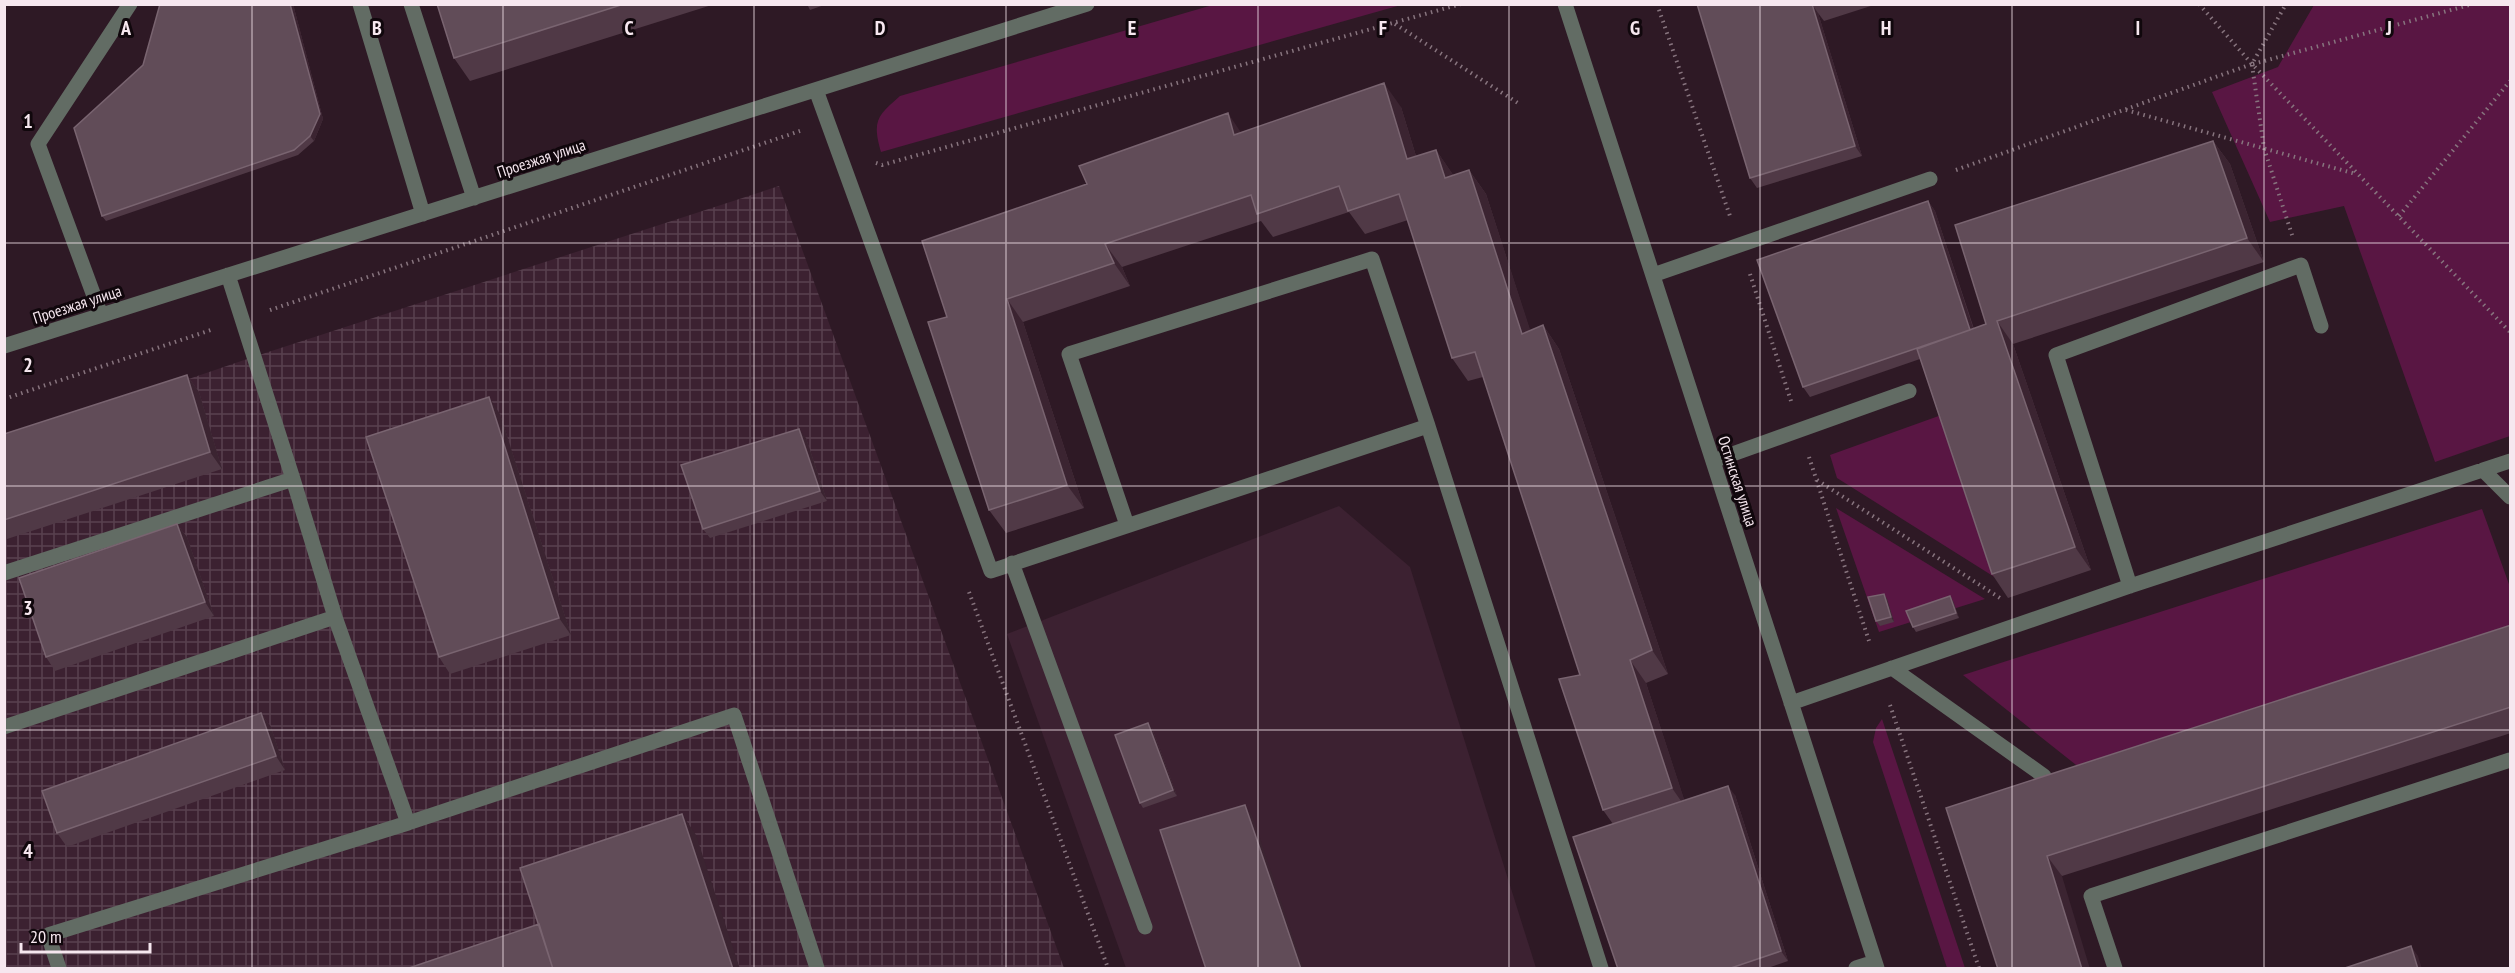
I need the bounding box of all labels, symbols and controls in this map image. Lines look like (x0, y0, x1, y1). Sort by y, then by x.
text: A (120, 15, 132, 41)
text: B (372, 15, 382, 41)
text: C (624, 15, 634, 41)
text: D (875, 15, 886, 41)
text: E (1128, 15, 1136, 41)
text: F (1379, 15, 1387, 41)
text: G (1630, 15, 1640, 41)
text: H (1881, 15, 1891, 41)
text: I (2136, 15, 2140, 41)
text: J (2385, 15, 2392, 41)
text: 1 (23, 108, 33, 134)
street label: Проезжая улица (494, 134, 588, 182)
street label: Проезжая улица (30, 280, 124, 328)
text: 2 (23, 352, 33, 378)
street label: Остинская улица (1714, 433, 1762, 529)
text: 3 (23, 595, 33, 621)
text: 4 (23, 838, 33, 864)
scale bar (21, 916, 150, 954)
text: 20 m (30, 925, 62, 948)

